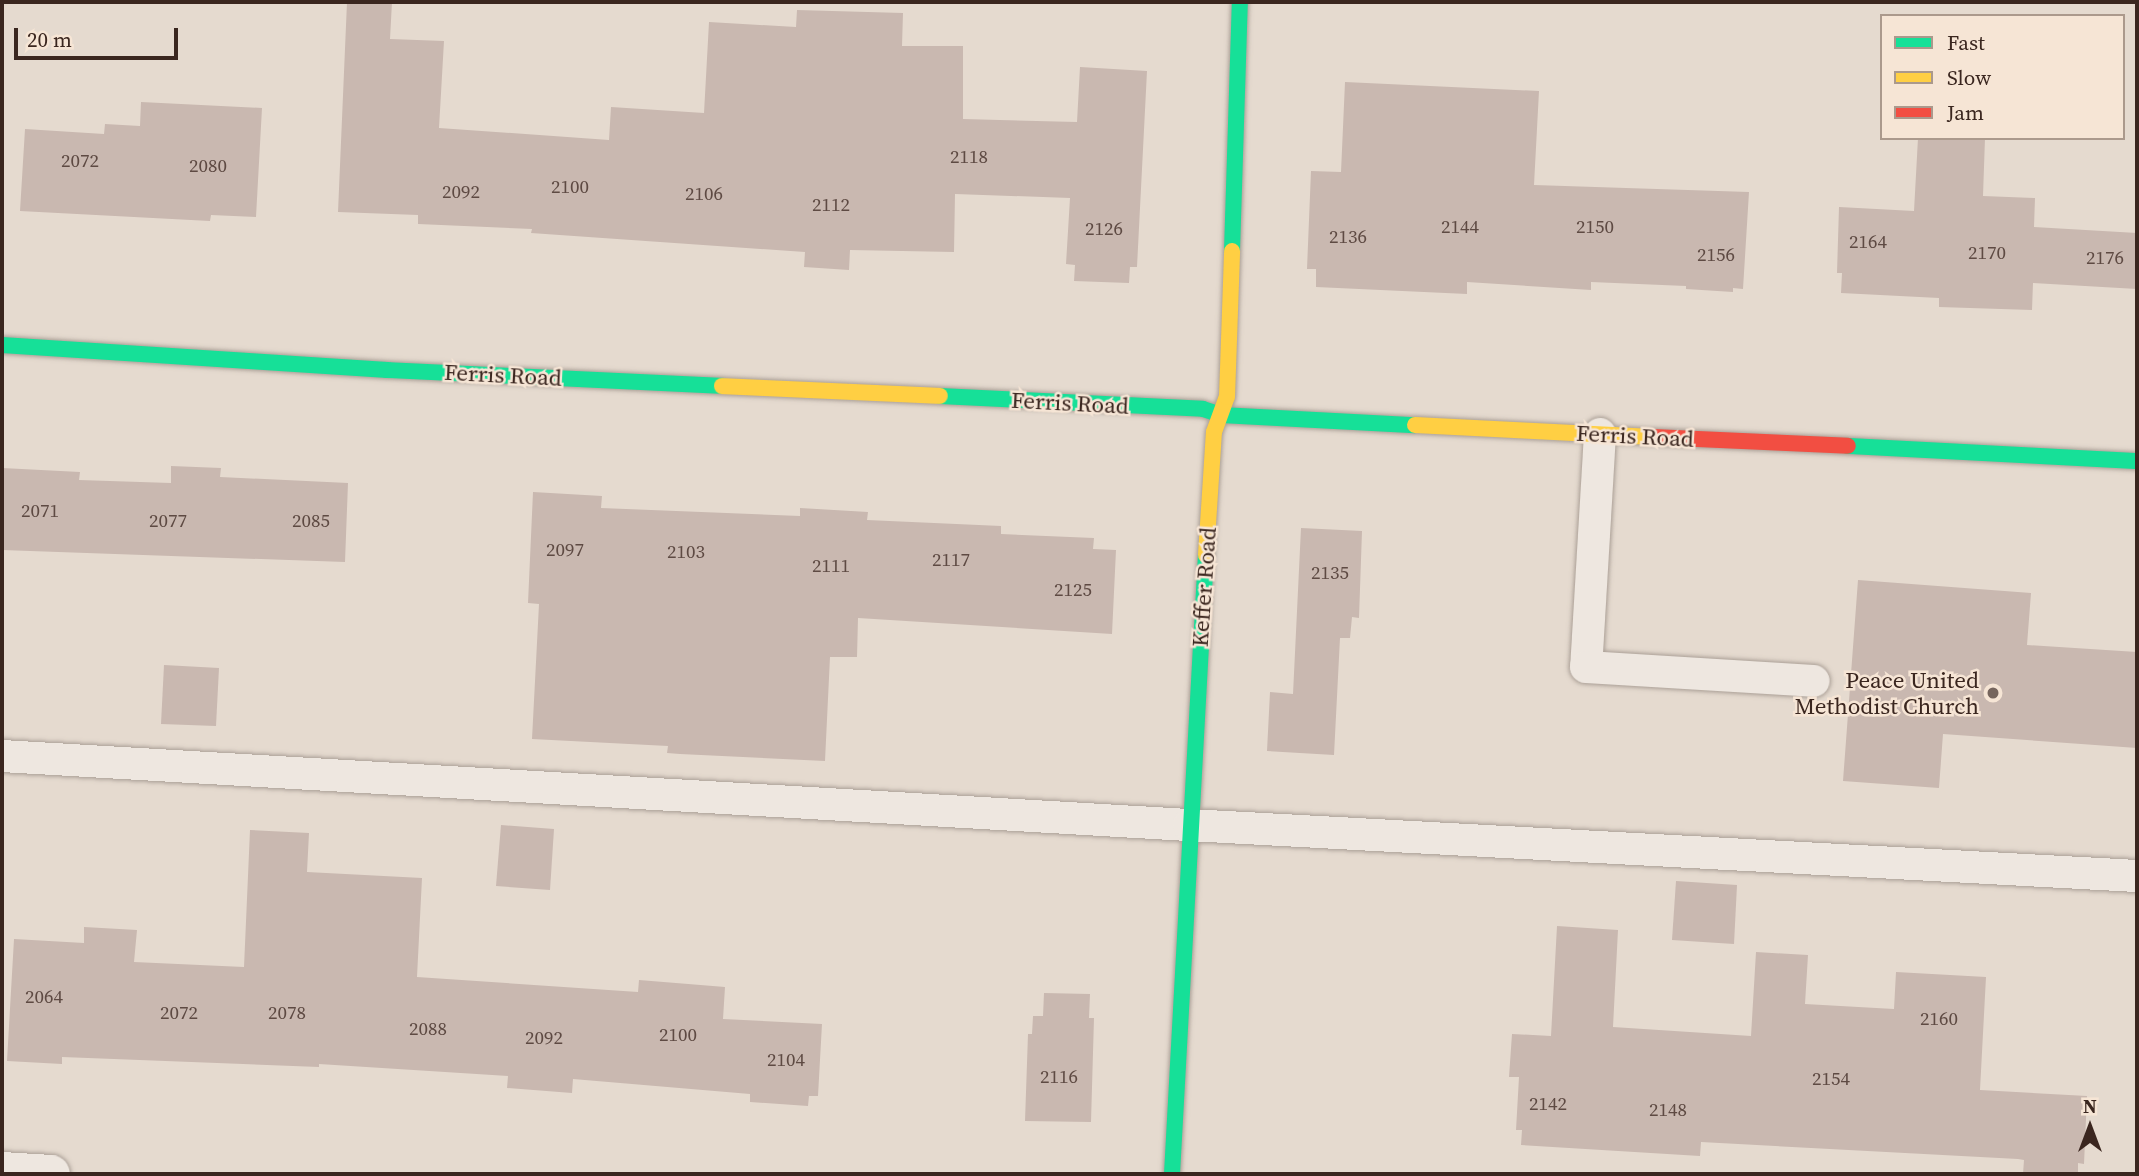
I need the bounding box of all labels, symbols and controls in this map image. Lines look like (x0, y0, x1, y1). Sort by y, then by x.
scale bar (18, 14, 182, 58)
legend (1880, 14, 2125, 140)
text: 20 m (27, 25, 72, 54)
text: Fast (1947, 28, 1985, 57)
text: Slow (1947, 63, 1991, 92)
text: Jam (1947, 98, 1984, 127)
house number: 2118 (950, 146, 988, 168)
house number: 2072 (61, 150, 99, 172)
house number: 2080 (189, 155, 227, 177)
house number: 2100 (551, 176, 589, 198)
house number: 2092 (442, 181, 480, 203)
house number: 2106 (685, 183, 723, 205)
house number: 2112 (812, 194, 850, 216)
house number: 2144 (1441, 216, 1479, 238)
house number: 2150 (1576, 216, 1614, 238)
house number: 2126 (1085, 218, 1123, 240)
house number: 2136 (1329, 226, 1367, 248)
house number: 2164 (1849, 231, 1887, 253)
house number: 2170 (1968, 242, 2006, 264)
house number: 2156 (1697, 244, 1735, 266)
house number: 2176 (2086, 247, 2124, 269)
street label: Ferris Road (443, 358, 563, 392)
street label: Ferris Road (1010, 386, 1130, 420)
street label: Ferris Road (1575, 419, 1695, 453)
house number: 2071 (21, 500, 59, 522)
house number: 2077 (149, 510, 187, 532)
house number: 2085 (292, 510, 330, 532)
street label: Keffer Road (1186, 526, 1222, 648)
house number: 2097 (546, 539, 584, 561)
house number: 2103 (667, 541, 705, 563)
house number: 2117 (932, 549, 970, 571)
house number: 2111 (812, 555, 850, 577)
house number: 2135 (1311, 562, 1349, 584)
house number: 2125 (1054, 579, 1092, 601)
place label: Peace United Methodist Church (1794, 666, 1979, 720)
marker: Peace United Methodist Church (1985, 685, 2001, 701)
house number: 2064 (25, 986, 63, 1008)
house number: 2072 (160, 1002, 198, 1024)
house number: 2078 (268, 1002, 306, 1024)
house number: 2160 (1920, 1008, 1958, 1030)
house number: 2088 (409, 1018, 447, 1040)
house number: 2100 (659, 1024, 697, 1046)
house number: 2092 (525, 1027, 563, 1049)
house number: 2104 (767, 1049, 805, 1071)
house number: 2116 (1040, 1066, 1078, 1088)
house number: 2154 (1812, 1068, 1850, 1090)
north arrow (2055, 1092, 2125, 1162)
house number: 2142 (1529, 1093, 1567, 1115)
text: N (2083, 1093, 2097, 1119)
house number: 2148 (1649, 1099, 1687, 1121)

